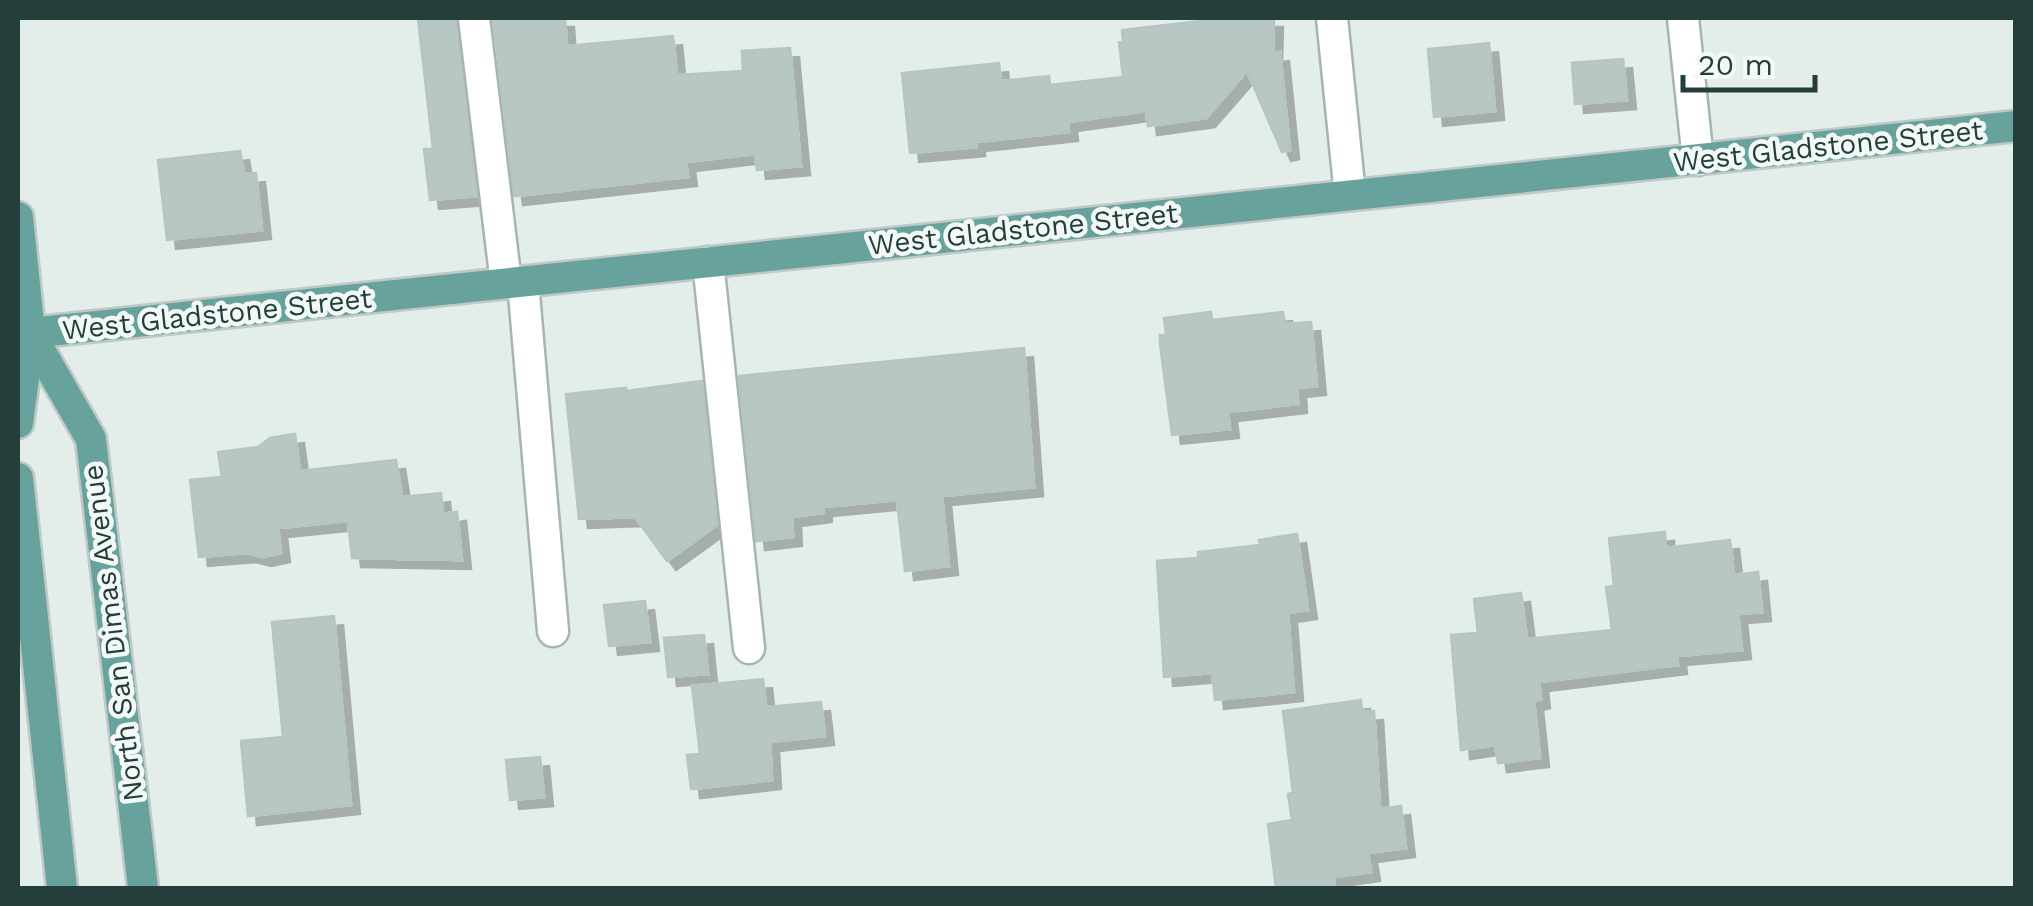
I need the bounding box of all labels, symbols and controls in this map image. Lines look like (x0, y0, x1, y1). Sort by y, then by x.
scale bar (1683, 30, 1816, 92)
text: 20 m (1698, 47, 1773, 82)
street label: West Gladstone Street (1672, 113, 1985, 179)
street label: West Gladstone Street (867, 196, 1180, 262)
street label: West Gladstone Street (61, 281, 374, 347)
street label: North San Dimas Avenue (76, 463, 150, 803)

